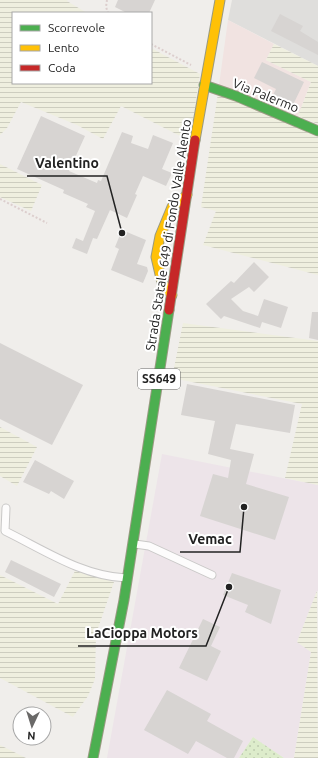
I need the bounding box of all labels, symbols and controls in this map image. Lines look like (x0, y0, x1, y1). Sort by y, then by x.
legend (12, 12, 152, 84)
text: Scorrevole (48, 21, 105, 34)
text: Lento (48, 41, 79, 54)
text: Coda (48, 61, 76, 74)
street label: Via Palermo (231, 75, 301, 115)
street label: Strada Statale 649 di Fondo Valle Alento (143, 118, 193, 352)
callout: Valentino (27, 150, 107, 176)
text: Valentino (35, 155, 99, 171)
road number: SS649 (138, 369, 180, 389)
callout: Vemac (180, 526, 240, 552)
text: Vemac (188, 531, 232, 547)
callout: LaCioppa Motors (78, 620, 206, 646)
text: LaCioppa Motors (86, 625, 198, 641)
north arrow (12, 706, 52, 746)
text: N (27, 730, 36, 742)

